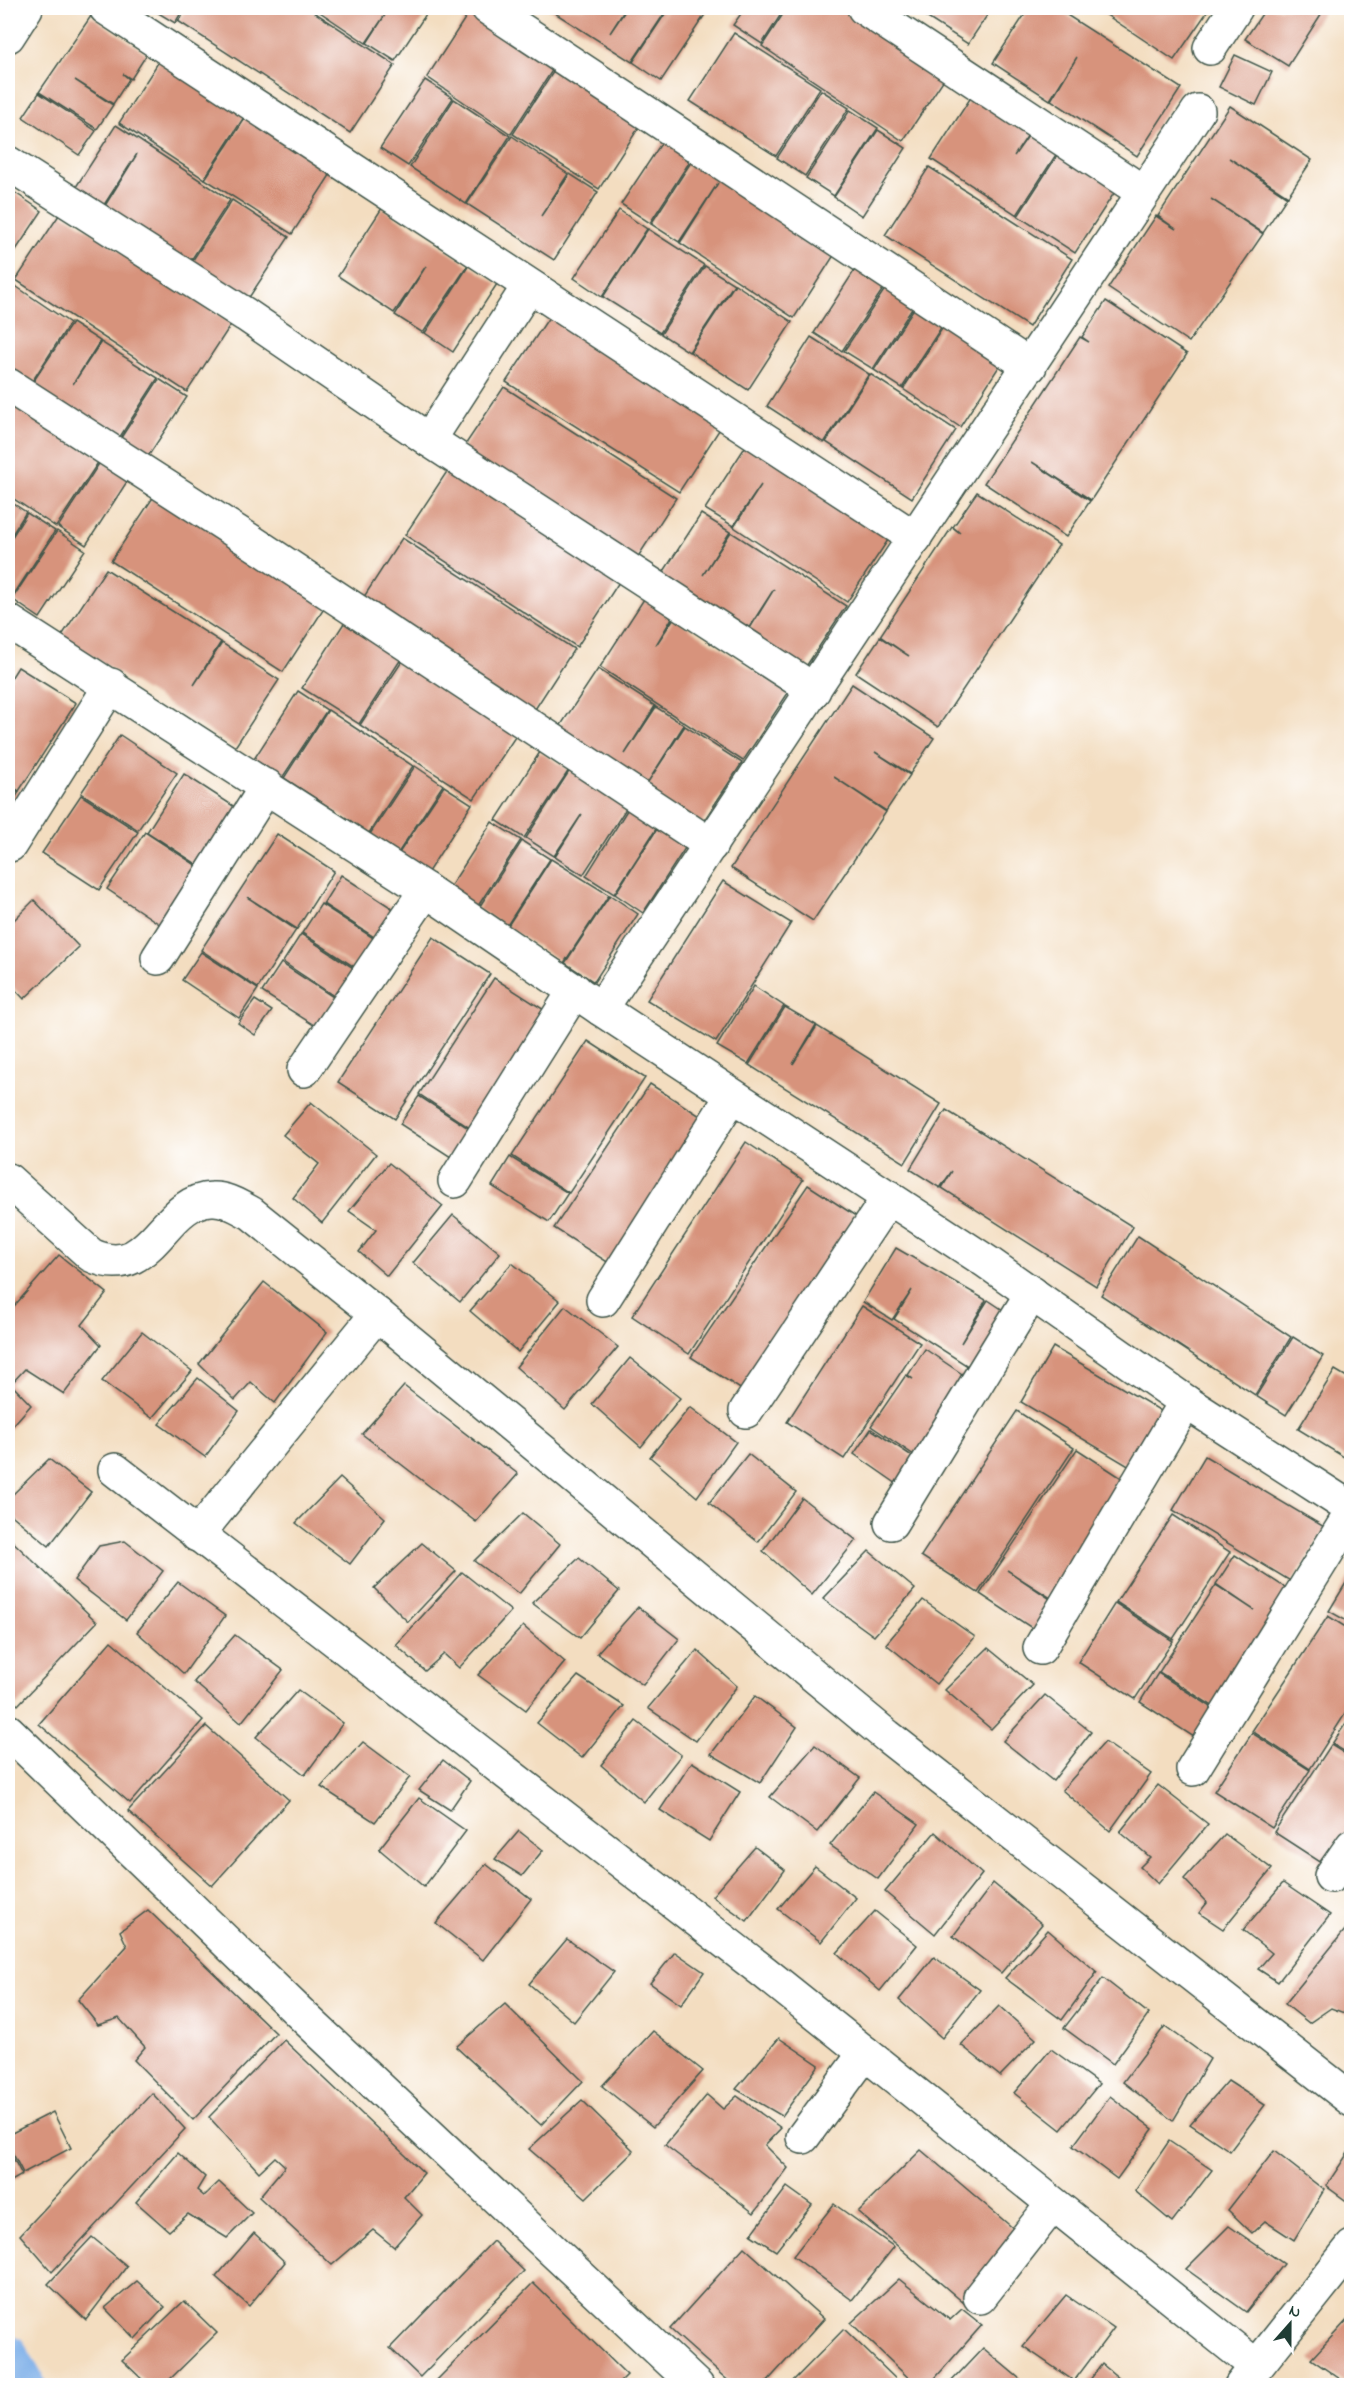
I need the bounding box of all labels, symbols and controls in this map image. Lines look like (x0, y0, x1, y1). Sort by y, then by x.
north arrow (1260, 2294, 1320, 2354)
text: N (1285, 2299, 1304, 2325)

